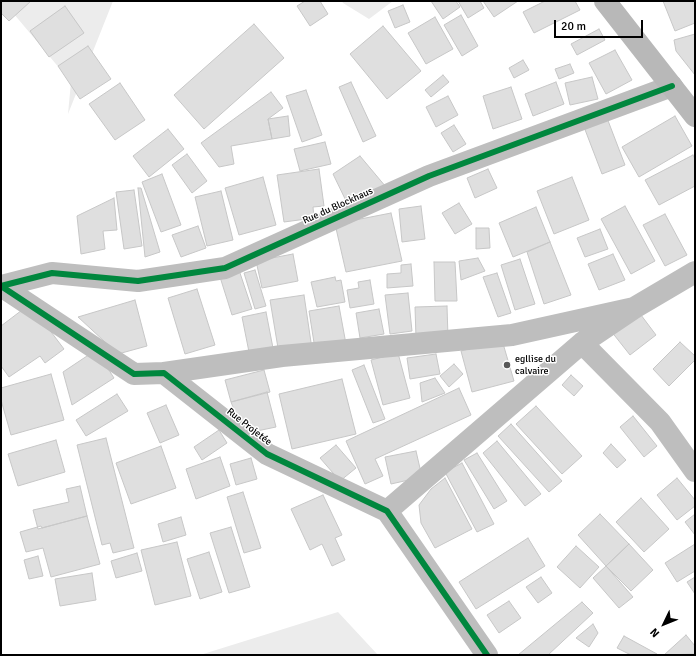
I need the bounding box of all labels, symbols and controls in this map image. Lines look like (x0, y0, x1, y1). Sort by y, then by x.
scale bar (556, 12, 645, 38)
text: 20 m (561, 19, 586, 34)
street label: Rue du Blockhaus (301, 185, 375, 227)
place label: egllise du calvaire (515, 353, 556, 376)
marker: egllise du calvaire (502, 360, 512, 370)
street label: Rue Projetée (224, 406, 274, 448)
north arrow (644, 604, 684, 644)
text: N (647, 625, 662, 640)

